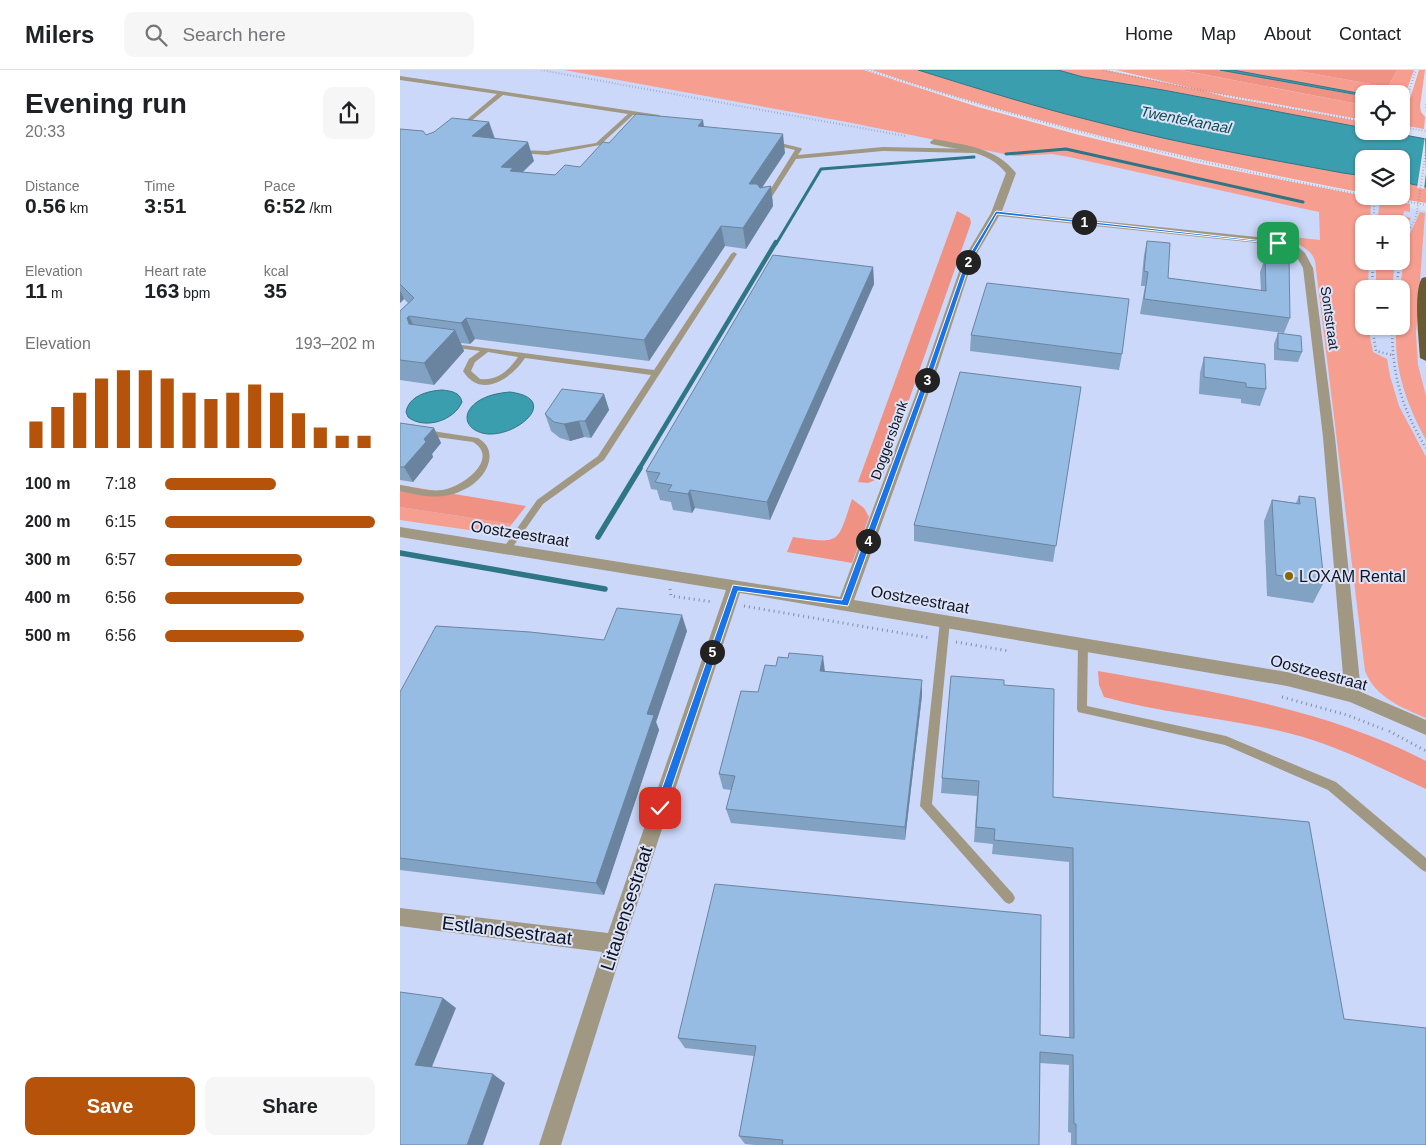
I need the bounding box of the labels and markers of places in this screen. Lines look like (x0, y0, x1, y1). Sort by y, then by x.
pin: 1 (1072, 210, 1096, 234)
pin (1257, 222, 1299, 264)
pin: 2 (956, 250, 980, 274)
pin: 3 (914, 368, 940, 392)
pin: 4 (856, 528, 880, 554)
place label: LOXAM Rental (1299, 568, 1406, 585)
marker: LOXAM Rental (1283, 570, 1295, 582)
pin: 5 (700, 640, 724, 664)
pin (639, 787, 681, 829)

